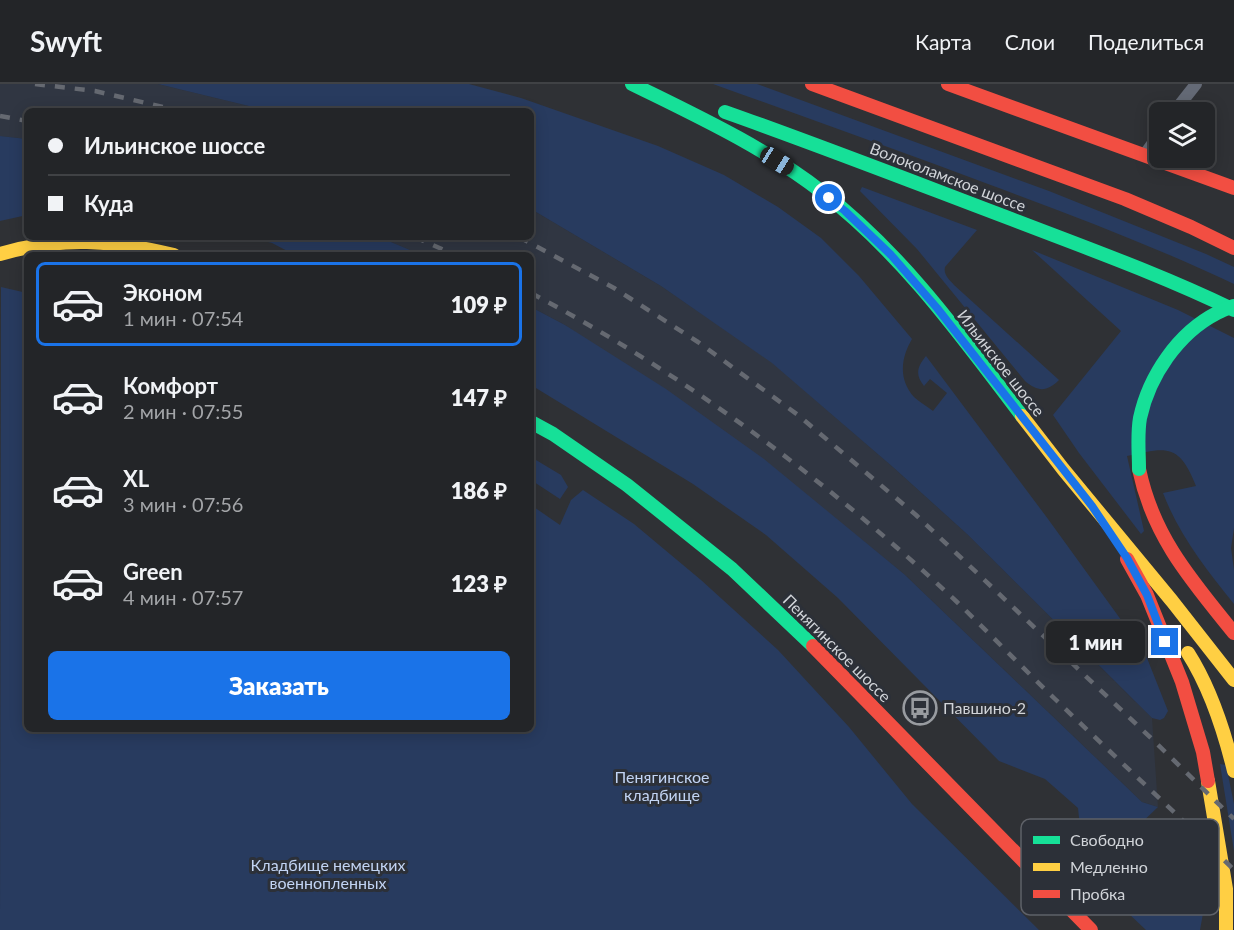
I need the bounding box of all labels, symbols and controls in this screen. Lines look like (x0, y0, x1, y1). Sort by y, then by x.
text: Swyft (30, 24, 102, 58)
text: Карта (915, 29, 972, 54)
text: Слои (1005, 29, 1055, 54)
text: Поделиться (1088, 29, 1204, 54)
map controls (1149, 102, 1215, 168)
button: layers (1149, 102, 1215, 168)
text: Ильинское шоссе (84, 132, 265, 159)
street label: Волоколамское шоссе (867, 138, 1029, 215)
car (757, 144, 797, 178)
route start (815, 184, 842, 211)
text: Куда (84, 190, 134, 217)
icon: car (51, 277, 105, 331)
text: Эконом (123, 279, 203, 306)
text: 109 ₽ (451, 291, 507, 318)
text: 1 мин · 07:54 (123, 306, 243, 330)
street label: Ильинское шоссе (954, 306, 1049, 420)
icon: car (51, 370, 105, 424)
text: Комфорт (123, 372, 218, 399)
text: 147 ₽ (451, 384, 507, 411)
text: 2 мин · 07:55 (123, 399, 243, 423)
icon: car (51, 463, 105, 517)
text: XL (123, 465, 149, 492)
text: 186 ₽ (451, 477, 507, 504)
text: 3 мин · 07:56 (123, 492, 243, 516)
icon: car (51, 556, 105, 610)
text: Green (123, 558, 183, 585)
text: 123 ₽ (451, 570, 507, 597)
text: 4 мин · 07:57 (123, 585, 243, 609)
street label: Пенягинское шоссе (780, 590, 895, 705)
callout: 1 мин (1045, 621, 1144, 663)
route end (1151, 628, 1178, 655)
text: 1 мин (1068, 630, 1123, 654)
button: Заказать (48, 651, 510, 720)
bus stop icon: Павшино-2 (902, 690, 938, 726)
place label: Павшино-2 (943, 698, 1026, 717)
park label: Пенягинское кладбище (615, 767, 709, 804)
legend (1021, 819, 1219, 915)
text: Свободно (1070, 830, 1144, 849)
park label: Кладбище немецких военнопленных (251, 855, 405, 892)
text: Медленно (1070, 857, 1148, 876)
text: Пробка (1070, 884, 1125, 903)

